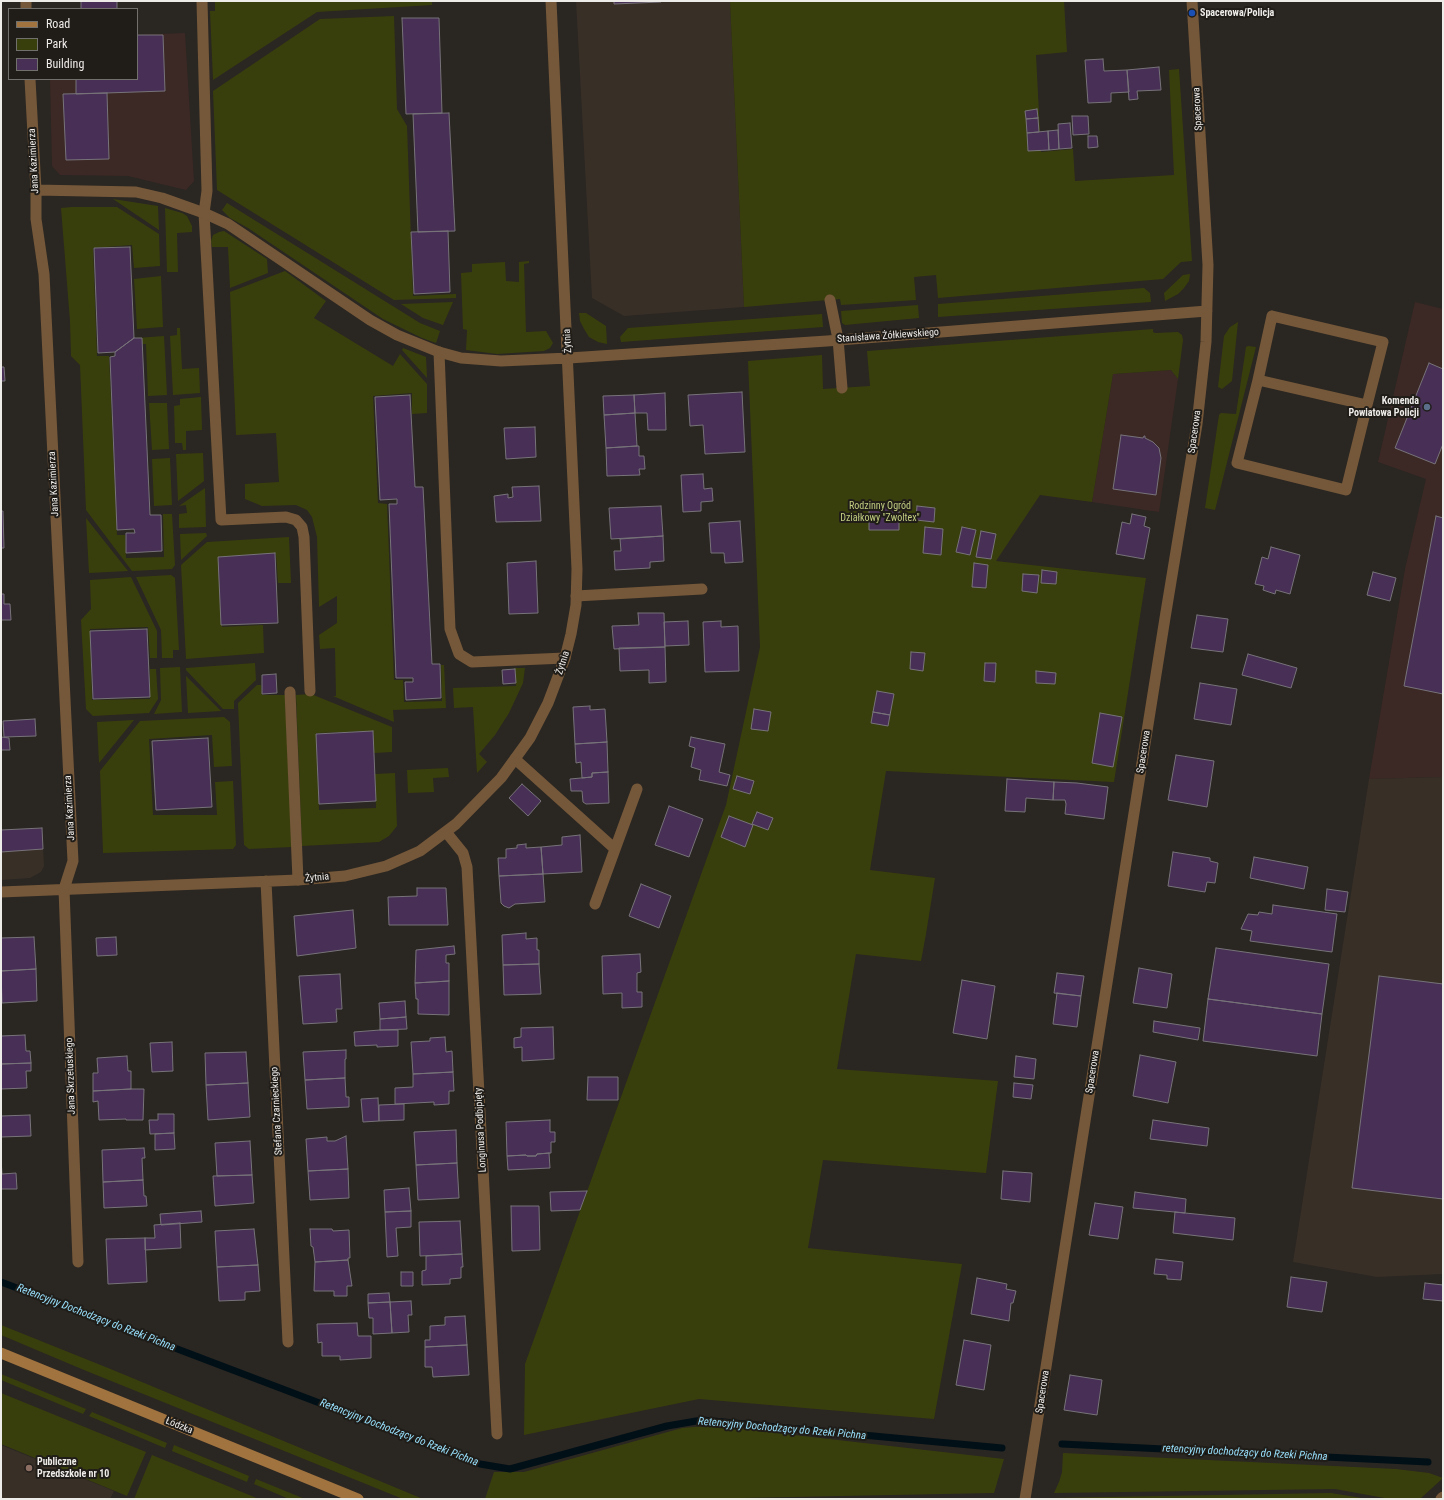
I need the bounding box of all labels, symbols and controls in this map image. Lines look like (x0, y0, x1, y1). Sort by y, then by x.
place label: Spacerowa/Policja (1200, 7, 1274, 19)
legend (8, 8, 138, 80)
marker: Spacerowa/Policja (1187, 8, 1197, 18)
text: Road (46, 17, 70, 31)
text: Park (46, 37, 67, 51)
text: Building (46, 57, 84, 71)
street label: Spacerowa (1191, 87, 1205, 131)
street label: Jana Kazimierza (26, 128, 42, 194)
street label: Stanisława Żółkiewskiego (837, 326, 939, 346)
street label: Żytnia (561, 329, 575, 353)
place label: Komenda Powiatowa Policji (1348, 395, 1419, 418)
marker: Komenda Powiatowa Policji (1422, 402, 1432, 412)
street label: Spacerowa (1186, 410, 1204, 454)
street label: Jana Kazimierza (46, 451, 62, 517)
park label: Rodzinny Ogród Działkowy "Zwoltex" (840, 500, 920, 524)
street label: Żytnia (554, 650, 572, 676)
street label: Spacerowa (1135, 730, 1153, 774)
street label: Jana Kazimierza (62, 775, 78, 841)
street label: Żytnia (304, 871, 330, 885)
street label: Jana Skrzetuskiego (64, 1037, 78, 1115)
street label: Spacerowa (1084, 1050, 1102, 1094)
street label: Stefana Czarnieckiego (269, 1066, 285, 1156)
street label: Longinusa Podbipięty (473, 1087, 489, 1173)
water label: Retencyjny Dochodzący do Rzeki Pichna (15, 1282, 177, 1354)
street label: Spacerowa (1034, 1370, 1052, 1414)
water label: Retencyjny Dochodzący do Rzeki Pichna (318, 1397, 480, 1469)
street label: Łódzka (164, 1415, 194, 1437)
water label: Retencyjny Dochodzący do Rzeki Pichna (697, 1415, 867, 1443)
water label: retencyjny dochodzący do Rzeki Pichna (1162, 1442, 1328, 1464)
place label: Publiczne Przedszkole nr 10 (37, 1456, 109, 1480)
marker: Publiczne Przedszkole nr 10 (24, 1463, 34, 1473)

